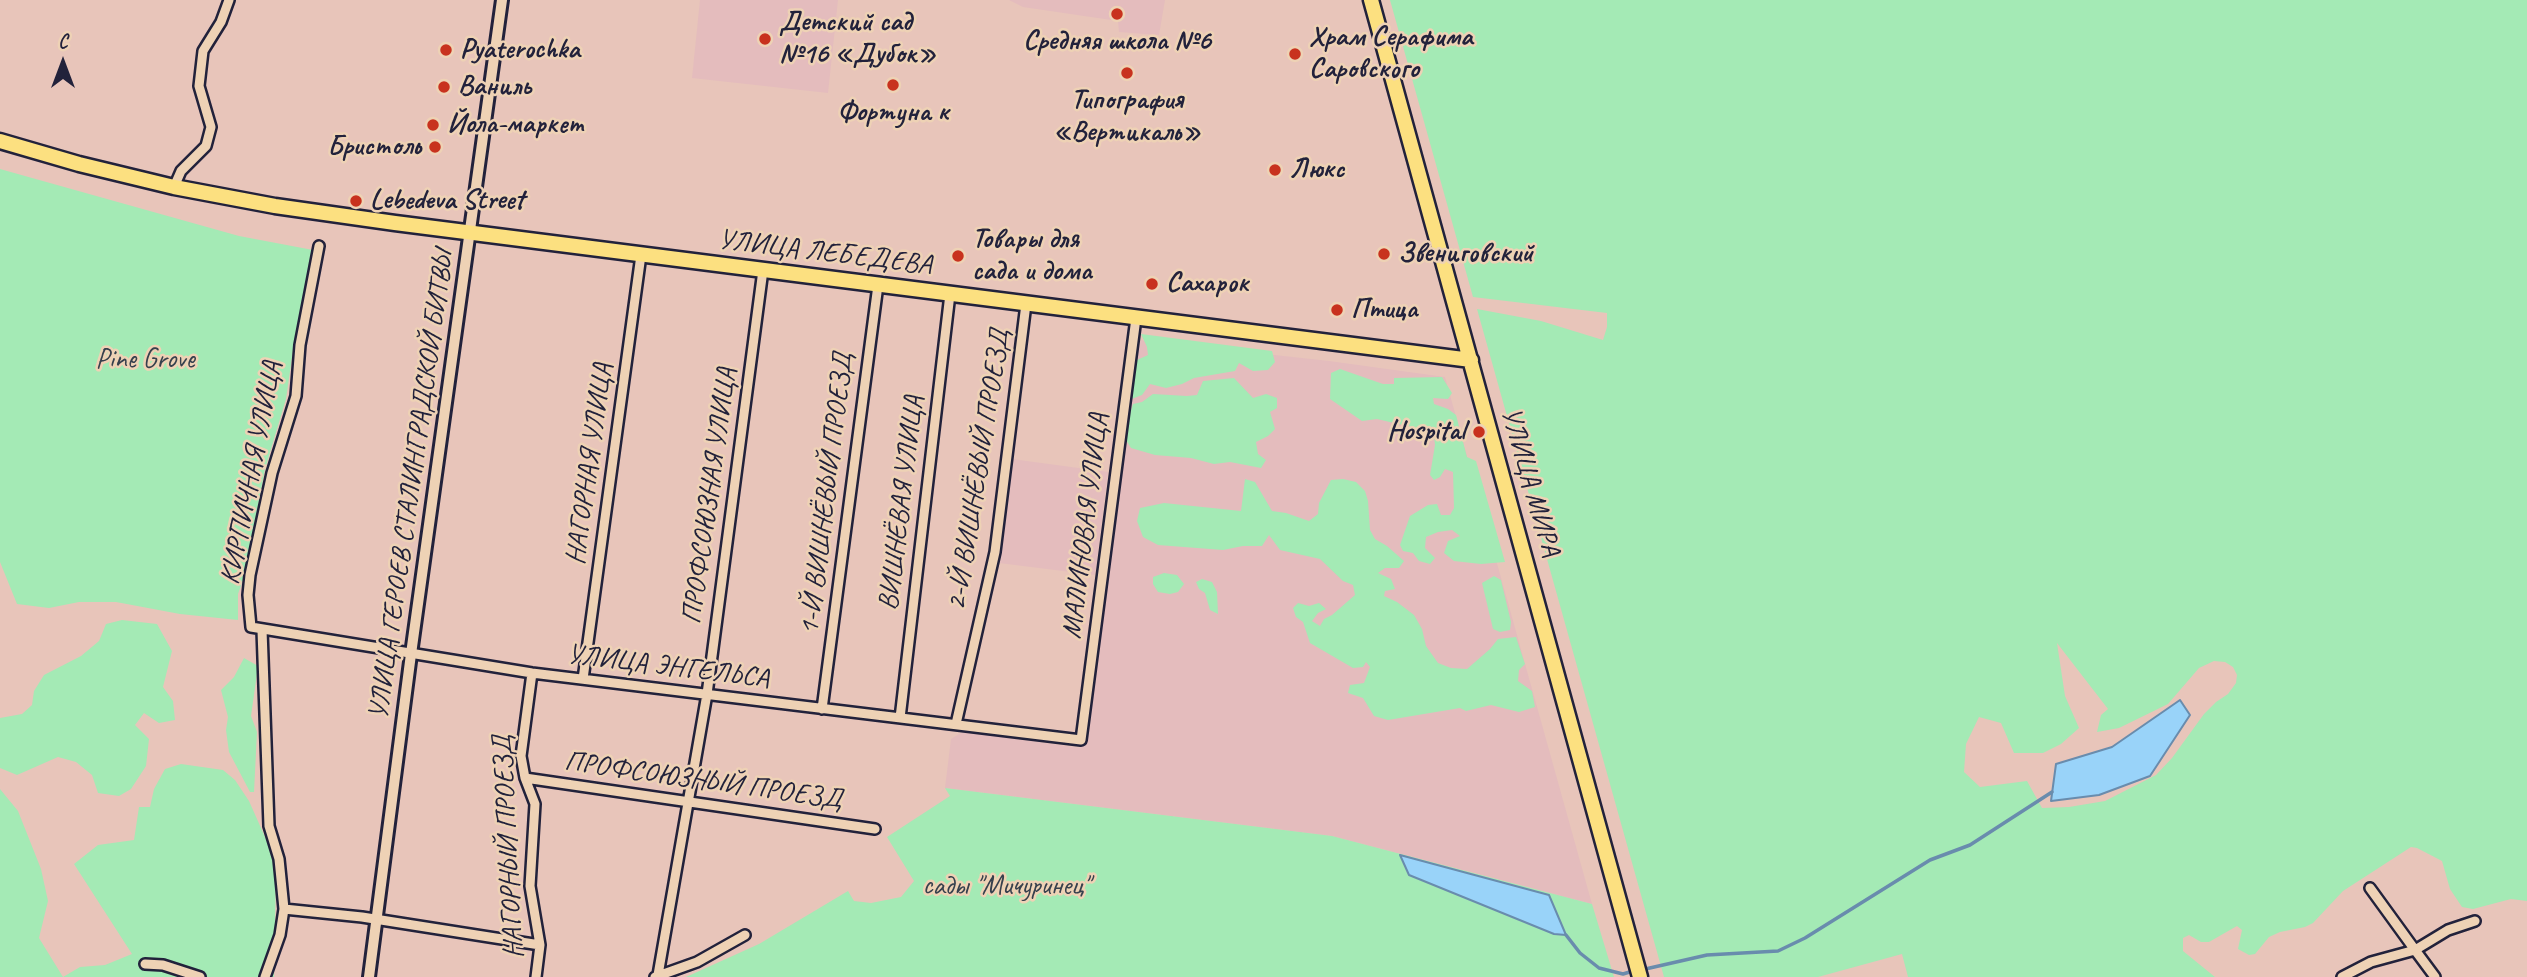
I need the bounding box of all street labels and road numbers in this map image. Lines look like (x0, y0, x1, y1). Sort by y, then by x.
street label: УЛИЦА ЛЕБЕДЕВА (716, 223, 934, 283)
street label: УЛИЦА ГЕРОЕВ СТАЛИНГРАДСКОЙ БИТВЫ (362, 248, 462, 722)
street label: 2-Й ВИШНЁВЫЙ ПРОЕЗД (940, 327, 1018, 613)
street label: 1-Й ВИШНЁВЫЙ ПРОЕЗД (793, 351, 861, 637)
street label: КИРПИЧНАЯ УЛИЦА (214, 359, 290, 587)
street label: НАГОРНАЯ УЛИЦА (559, 361, 621, 567)
street label: ПРОФСОЮЗНАЯ УЛИЦА (675, 366, 745, 626)
street label: ВИШНЁВАЯ УЛИЦА (872, 394, 932, 612)
street label: УЛИЦА МИРА (1493, 404, 1567, 560)
street label: МАЛИНОВАЯ УЛИЦА (1055, 411, 1117, 641)
street label: УЛИЦА ЭНГЕЛЬСА (565, 638, 771, 696)
street label: НАГОРНЫЙ ПРОЕЗД (486, 735, 532, 959)
street label: ПРОФСОЮЗНЫЙ ПРОЕЗД (562, 745, 844, 817)

